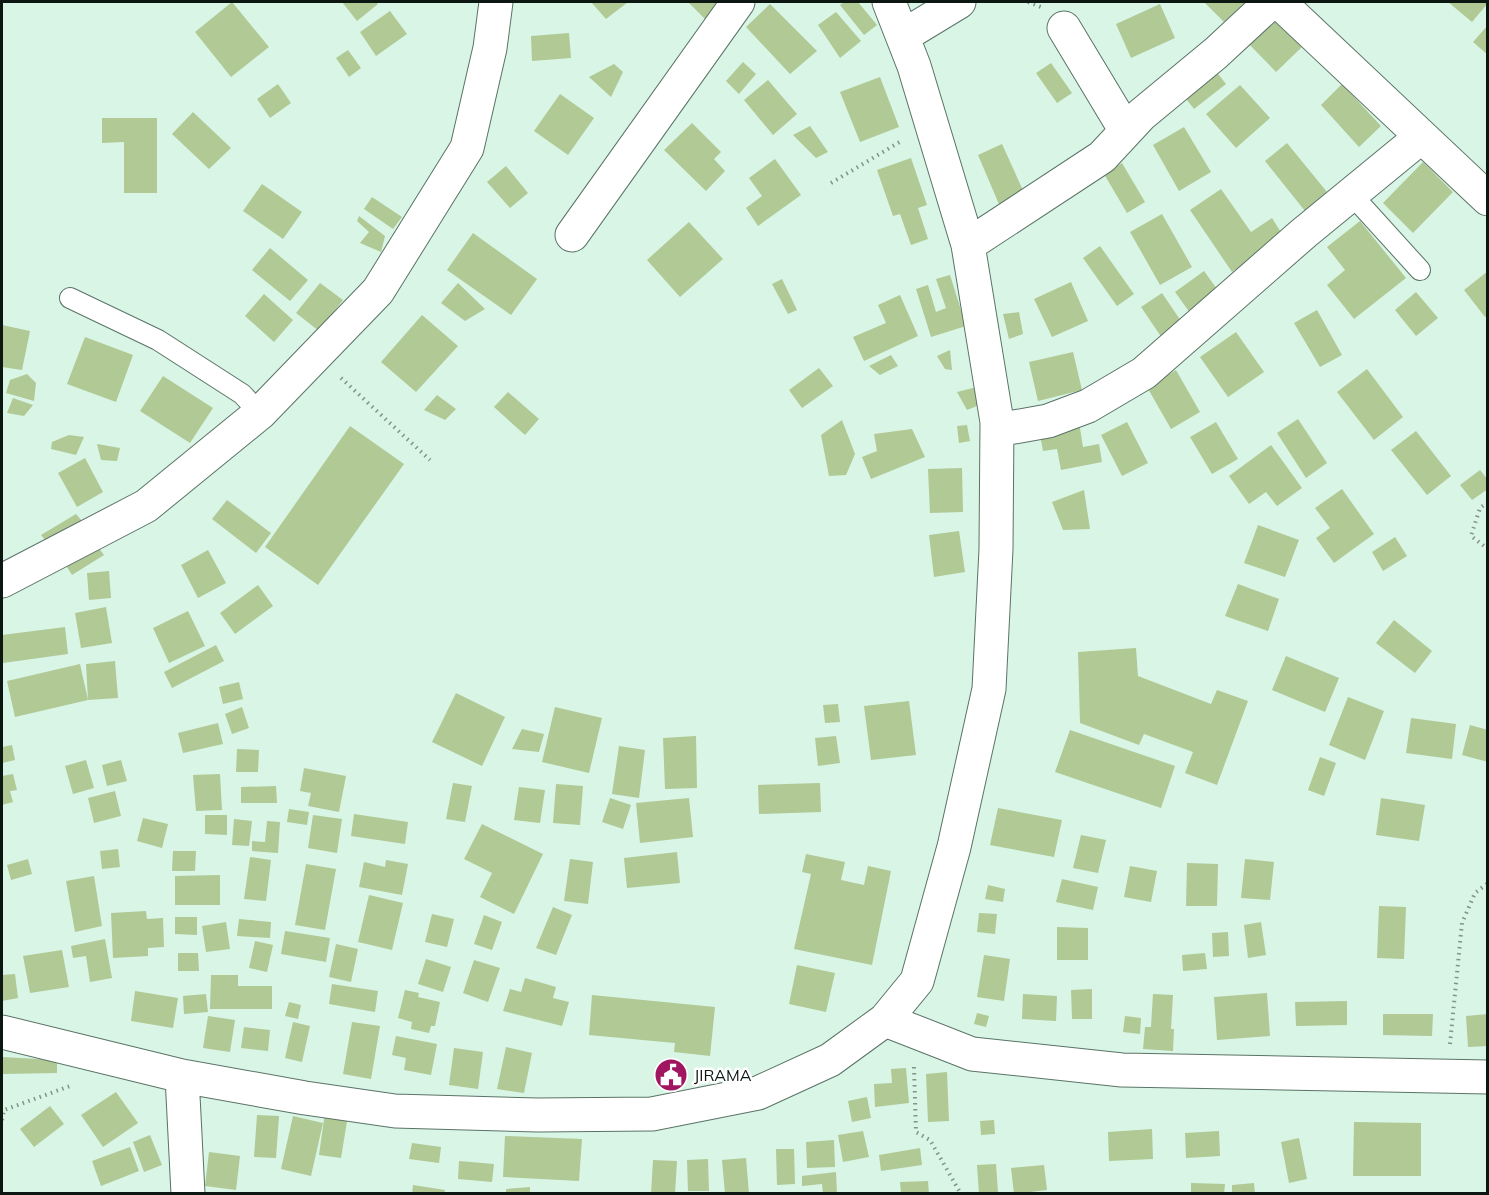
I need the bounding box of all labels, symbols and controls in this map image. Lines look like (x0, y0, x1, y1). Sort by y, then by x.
public building icon: JIRAMA (653, 1057, 689, 1093)
place label: JIRAMA (694, 1065, 752, 1085)

